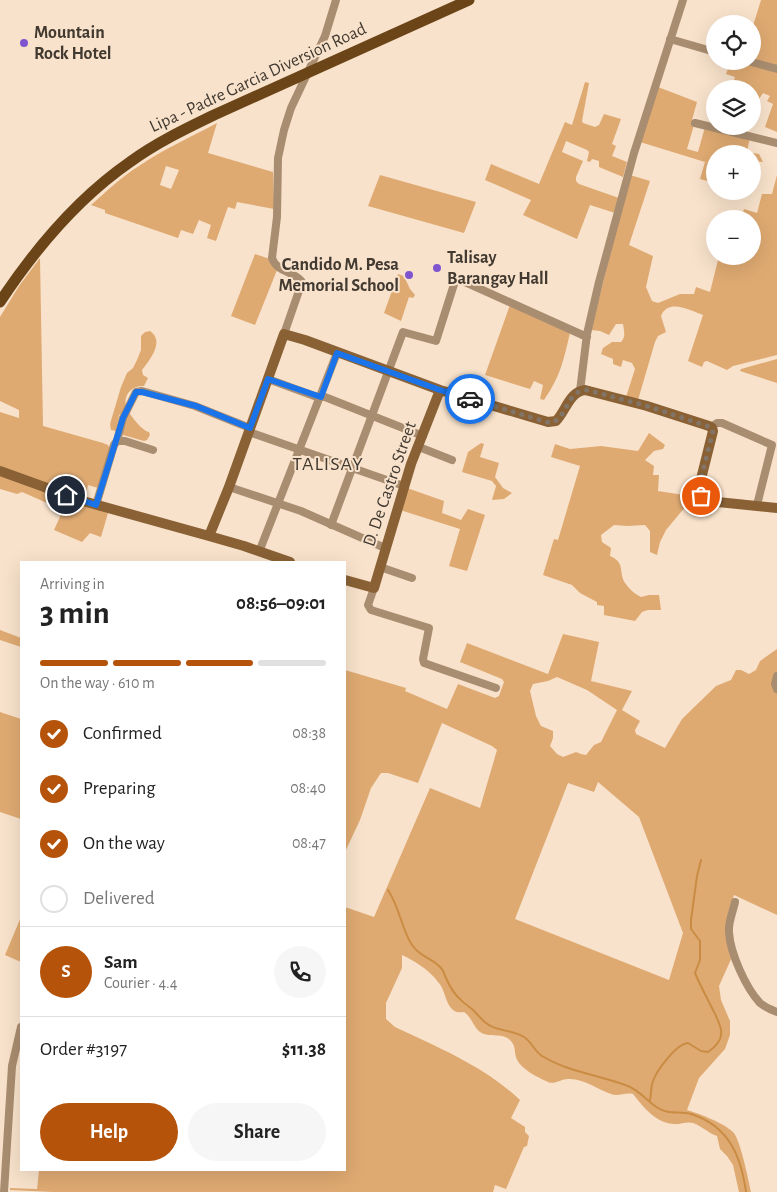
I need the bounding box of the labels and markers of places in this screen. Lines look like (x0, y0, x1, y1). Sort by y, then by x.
place label: Mountain Rock Hotel (34, 24, 112, 63)
marker: Mountain Rock Hotel (18, 37, 30, 49)
place label: Talisay Barangay Hall (447, 249, 549, 288)
place label: Candido M. Pesa Memorial School (278, 256, 399, 295)
marker: Talisay Barangay Hall (431, 262, 443, 274)
marker: Candido M. Pesa Memorial School (403, 269, 415, 281)
pin (45, 474, 87, 516)
pin (680, 475, 722, 517)

